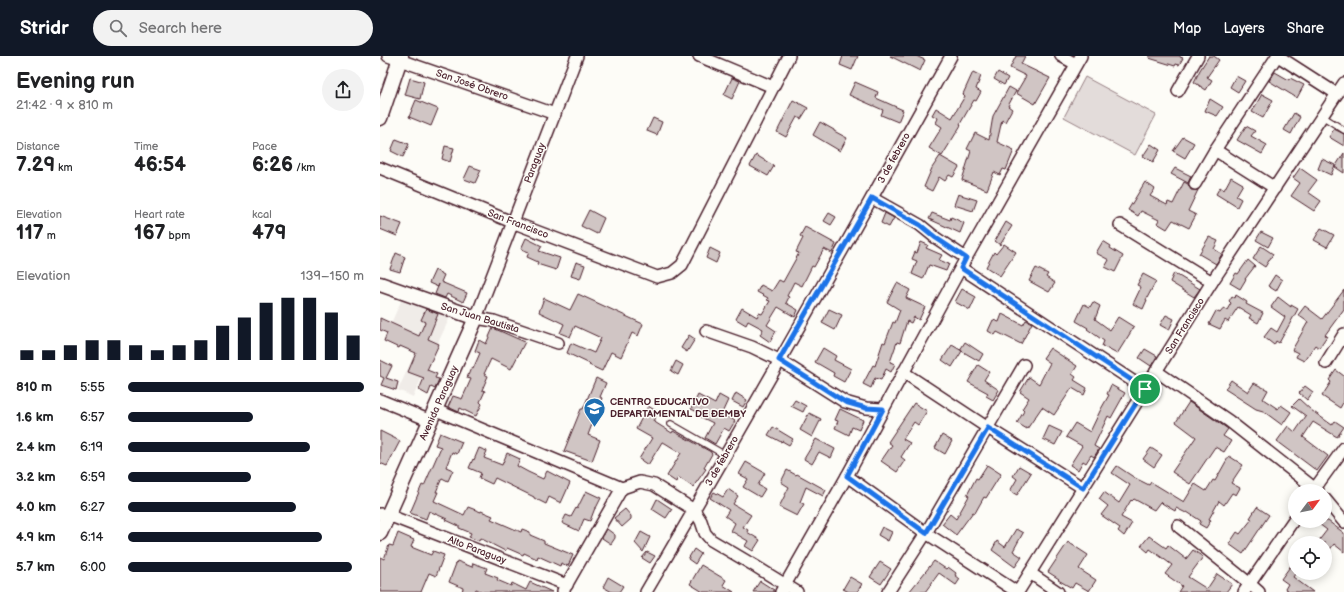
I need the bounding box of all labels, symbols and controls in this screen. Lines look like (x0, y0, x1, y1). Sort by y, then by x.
search box (93, 10, 373, 46)
text: Stridr (20, 17, 69, 40)
icon: search (107, 17, 129, 39)
text: Search here (139, 19, 222, 38)
text: Map (1173, 20, 1201, 37)
text: Layers (1223, 20, 1265, 37)
text: Share (1287, 20, 1324, 37)
street label: San José Obrero (434, 67, 510, 103)
text: Evening run (16, 68, 135, 95)
button: share (322, 69, 364, 111)
text: 21:42 · 9 × 810 m (16, 97, 113, 113)
street label: 3 de febrero (875, 130, 913, 185)
text: Distance (16, 140, 60, 153)
text: Time (134, 140, 158, 153)
text: Pace (252, 140, 277, 153)
street label: Paraguay (522, 141, 548, 185)
text: 7.29 (16, 153, 55, 177)
text: 46:54 (134, 153, 186, 177)
text: 6:26 (252, 153, 293, 177)
text: km (55, 161, 73, 174)
text: /km (293, 161, 315, 174)
street label: San Francisco (486, 207, 550, 241)
text: Elevation (16, 208, 62, 221)
text: Heart rate (134, 208, 185, 221)
text: kcal (252, 208, 272, 221)
text: 117 (16, 221, 44, 245)
text: 167 (134, 221, 166, 245)
text: 479 (252, 221, 287, 245)
text: m (44, 229, 56, 242)
text: bpm (166, 229, 190, 242)
text: Elevation (16, 268, 70, 284)
text: 139–150 m (301, 268, 364, 284)
street label: San Francisco (1163, 295, 1207, 356)
street label: San Juan Bautista (439, 300, 521, 336)
street label: Avenida Paraguay (417, 363, 461, 442)
pin (1128, 372, 1162, 406)
icon: arrive (1134, 378, 1156, 400)
text: 810 m (16, 379, 52, 395)
text: 5:55 (80, 379, 105, 395)
school or university icon: CENTRO EDUCATIVO DEPARTAMENTAL DE ÐEMBY (581, 395, 607, 428)
place label: CENTRO EDUCATIVO DEPARTAMENTAL DE ÐEMBY (610, 396, 746, 420)
text: 1.6 km (16, 409, 54, 425)
text: 6:57 (80, 409, 104, 425)
street label: 3 de febrero (703, 434, 741, 488)
text: 2.4 km (16, 439, 56, 455)
text: 6:19 (80, 439, 103, 455)
text: 3.2 km (16, 469, 56, 485)
text: 6:59 (80, 469, 106, 485)
north arrow (1288, 484, 1332, 528)
map controls (1288, 484, 1332, 580)
text: 4.0 km (16, 499, 56, 515)
text: 6:27 (80, 499, 105, 515)
text: 4.9 km (16, 529, 56, 545)
text: 6:14 (80, 529, 104, 545)
street label: Alto Paraguay (446, 533, 508, 567)
button: locate (1288, 536, 1332, 580)
text: 5.7 km (16, 559, 55, 575)
text: 6:00 (80, 559, 106, 575)

